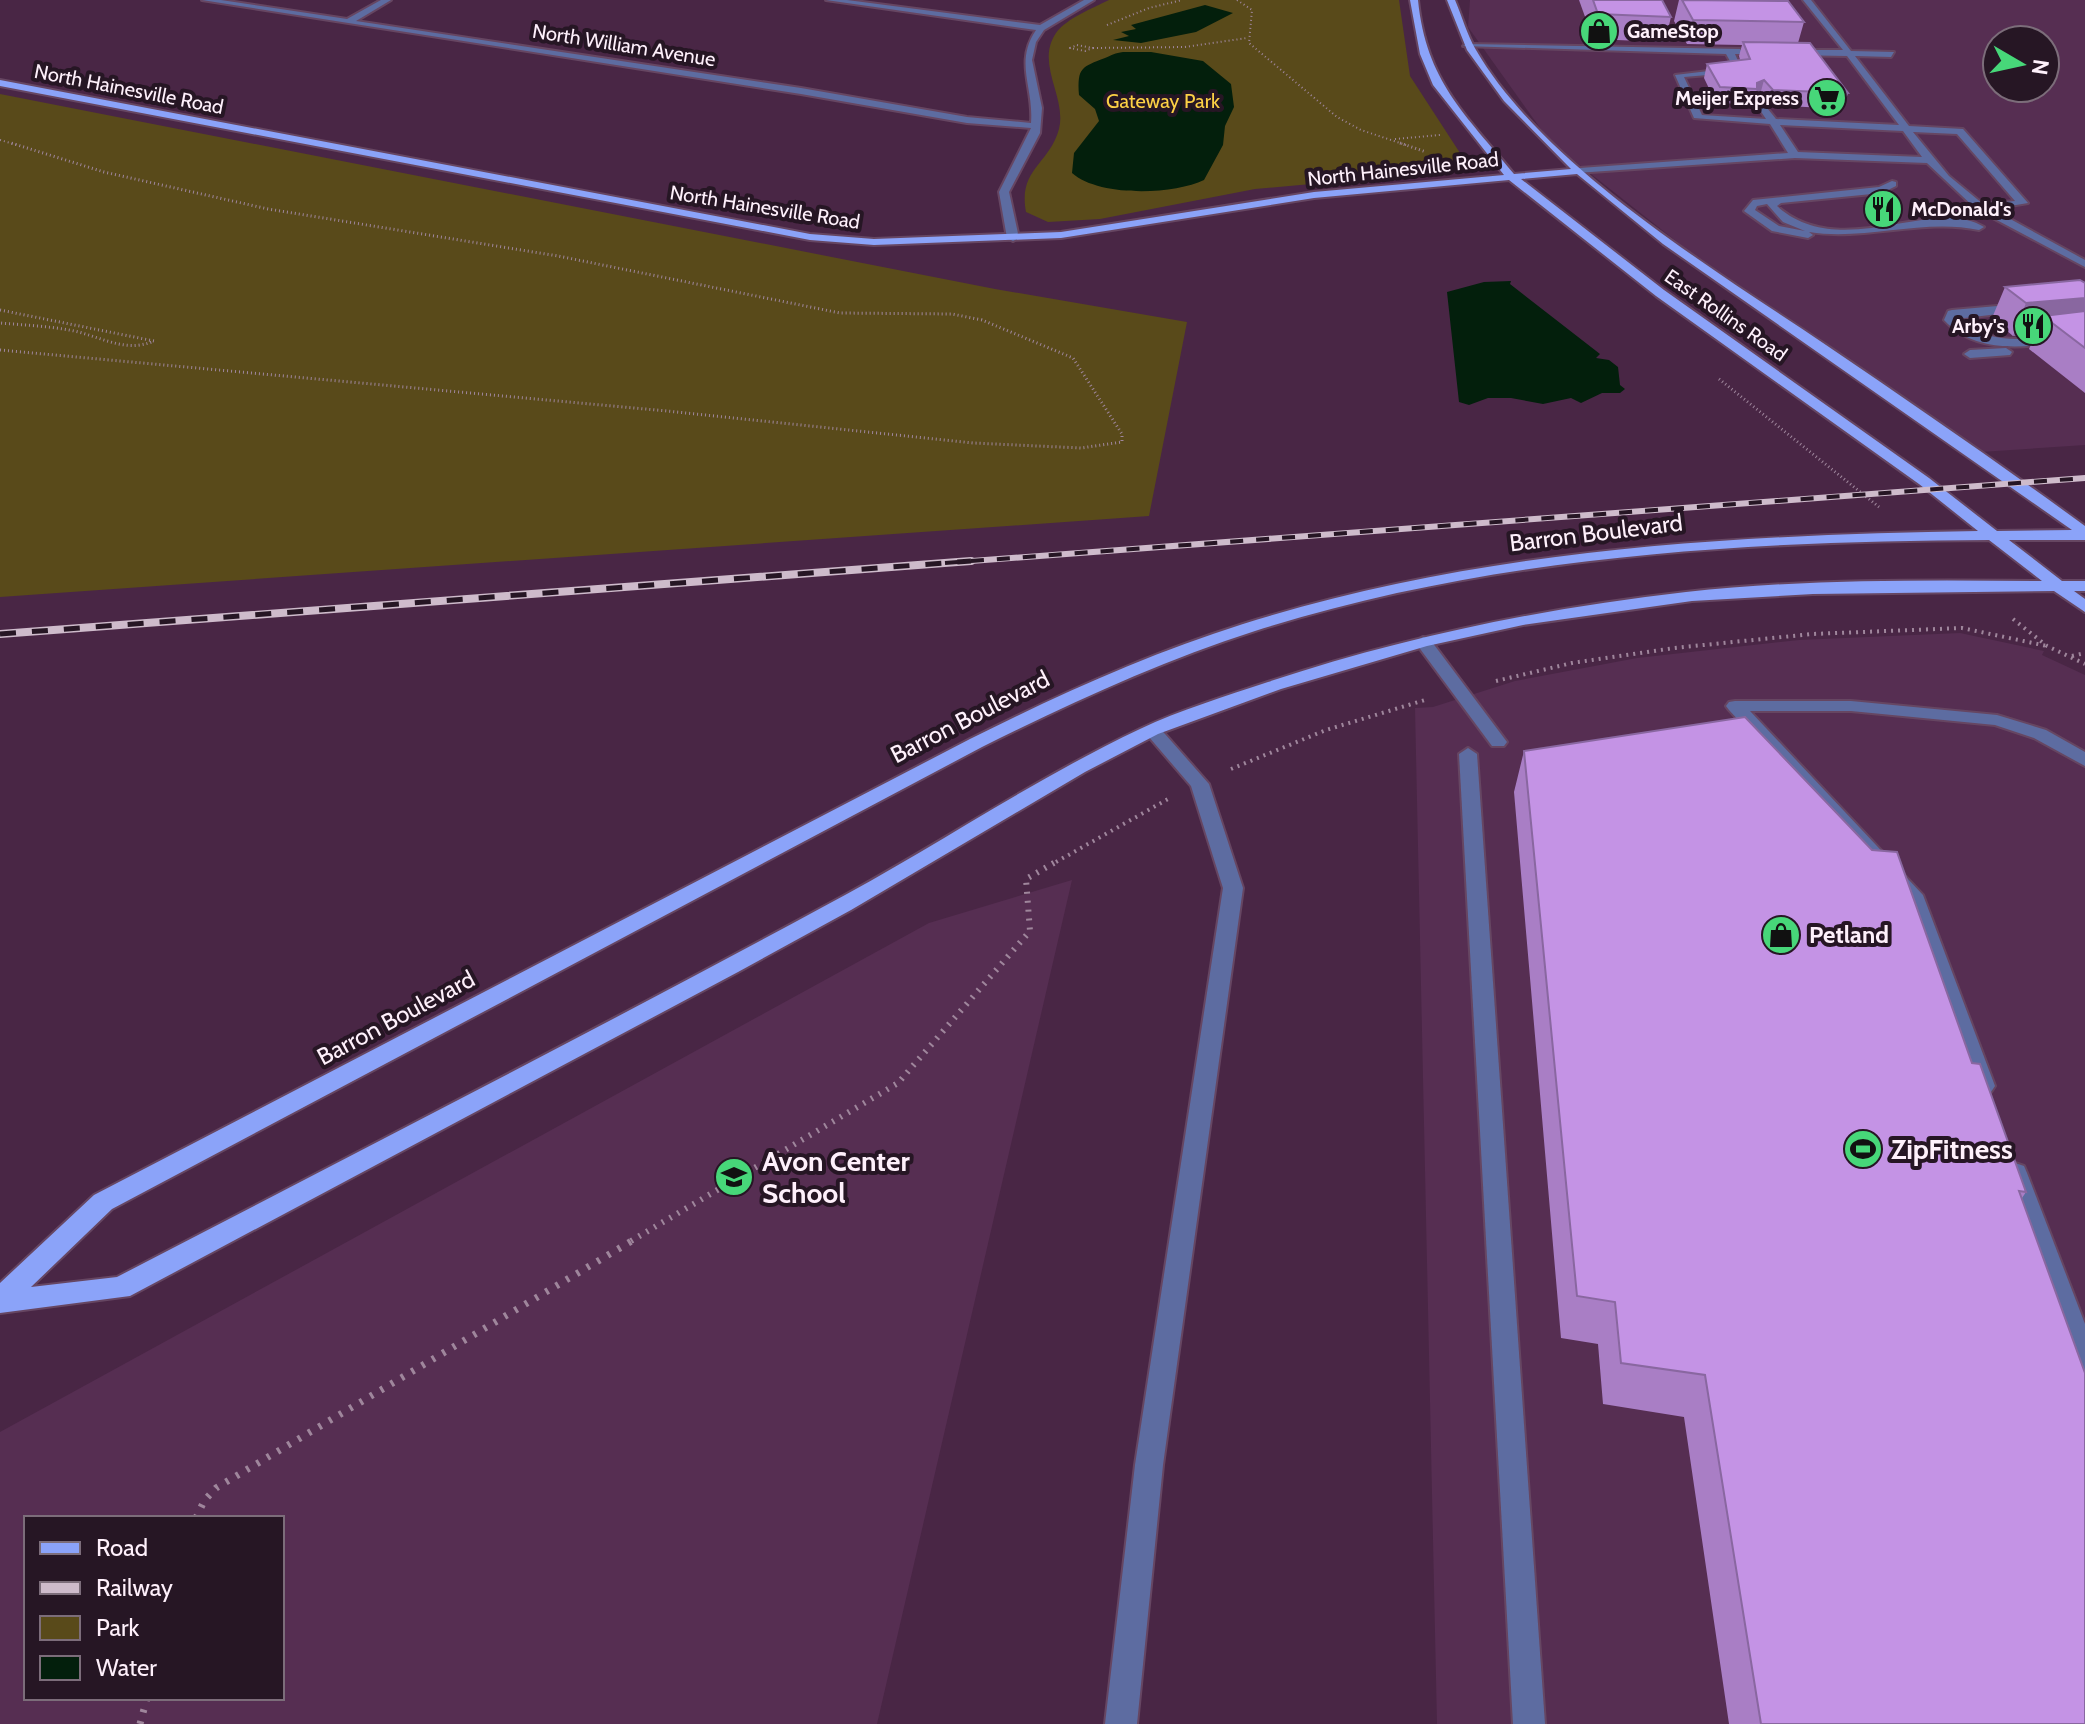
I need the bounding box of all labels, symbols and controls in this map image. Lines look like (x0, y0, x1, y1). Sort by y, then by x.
shop icon: GameStop (1578, 10, 1620, 52)
street label: North William Avenue (531, 19, 717, 71)
place label: GameStop (1627, 19, 1719, 43)
north arrow (1981, 24, 2061, 104)
text: N (2026, 57, 2055, 77)
street label: North Hainesville Road (32, 59, 226, 119)
supermarket icon: Meijer Express (1806, 77, 1848, 119)
place label: Meijer Express (1675, 86, 1799, 110)
park label: Gateway Park (1106, 89, 1220, 113)
street label: North Hainesville Road (1306, 147, 1500, 191)
street label: North Hainesville Road (668, 180, 862, 234)
restaurant icon: McDonald's (1862, 188, 1904, 230)
place label: McDonald's (1911, 197, 2012, 221)
street label: East Rollins Road (1660, 264, 1792, 366)
restaurant icon: Arby's (2012, 305, 2054, 347)
place label: Arby's (1952, 314, 2005, 338)
street label: Barron Boulevard (1508, 507, 1684, 558)
street label: Barron Boulevard (886, 664, 1054, 769)
shop icon: Petland (1760, 914, 1802, 956)
place label: Petland (1809, 920, 1889, 949)
street label: Barron Boulevard (312, 964, 480, 1071)
sports icon: ZipFitness (1842, 1128, 1884, 1170)
place label: ZipFitness (1891, 1132, 2013, 1166)
place label: Avon Center School (762, 1144, 910, 1210)
school or university icon: Avon Center School (713, 1156, 755, 1198)
legend (24, 1516, 284, 1700)
text: Road (96, 1533, 148, 1562)
text: Railway (96, 1573, 173, 1602)
text: Park (96, 1613, 139, 1642)
text: Water (96, 1653, 157, 1682)

